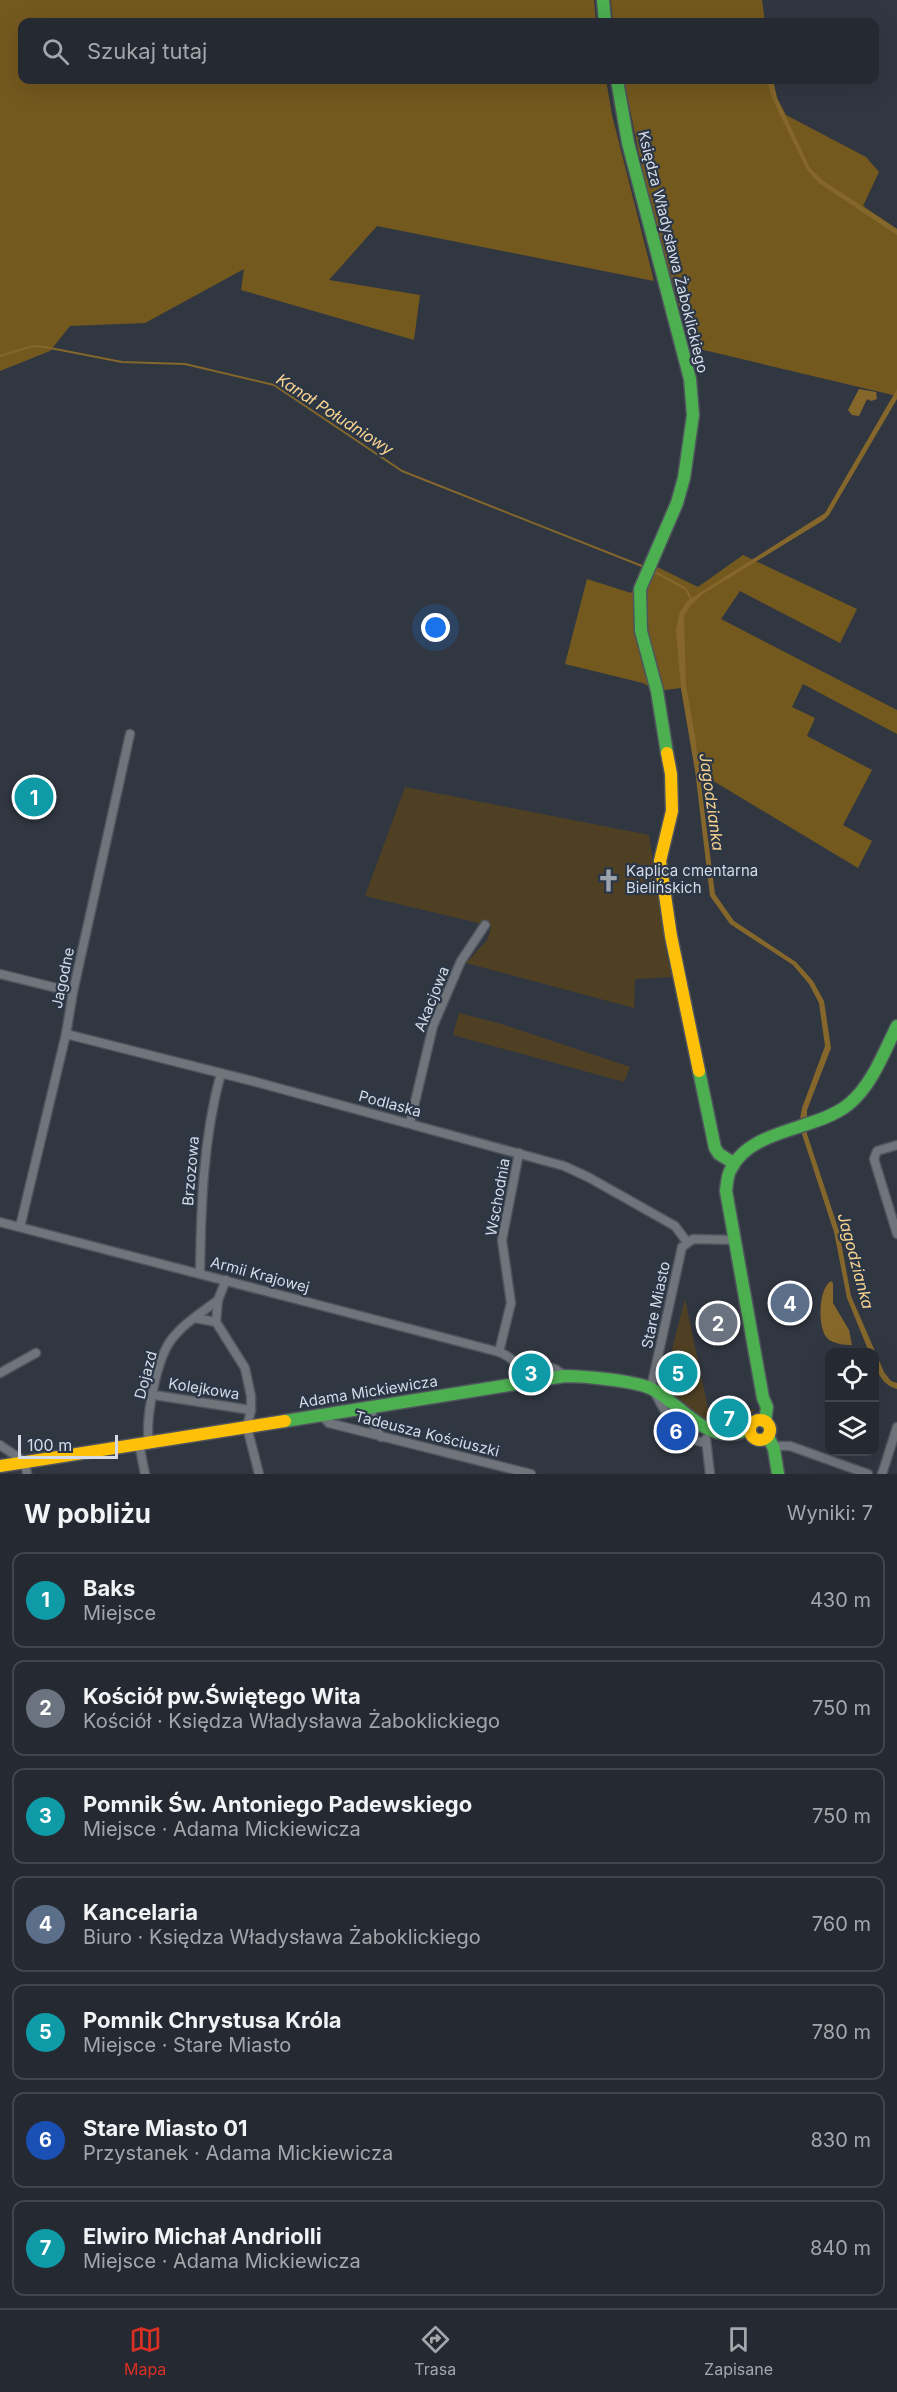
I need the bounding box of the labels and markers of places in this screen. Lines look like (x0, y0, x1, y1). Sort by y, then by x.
pin: 1 (15, 774, 54, 820)
place label: Kaplica cmentarna Bielińskich (626, 861, 758, 897)
church icon: Kaplica cmentarna Bielińskich (595, 867, 621, 893)
pin: 4 (770, 1280, 810, 1326)
pin: 2 (698, 1300, 738, 1346)
pin: 3 (512, 1350, 550, 1396)
pin: 5 (658, 1350, 698, 1396)
pin: 7 (710, 1396, 748, 1440)
pin: 6 (656, 1408, 696, 1454)

